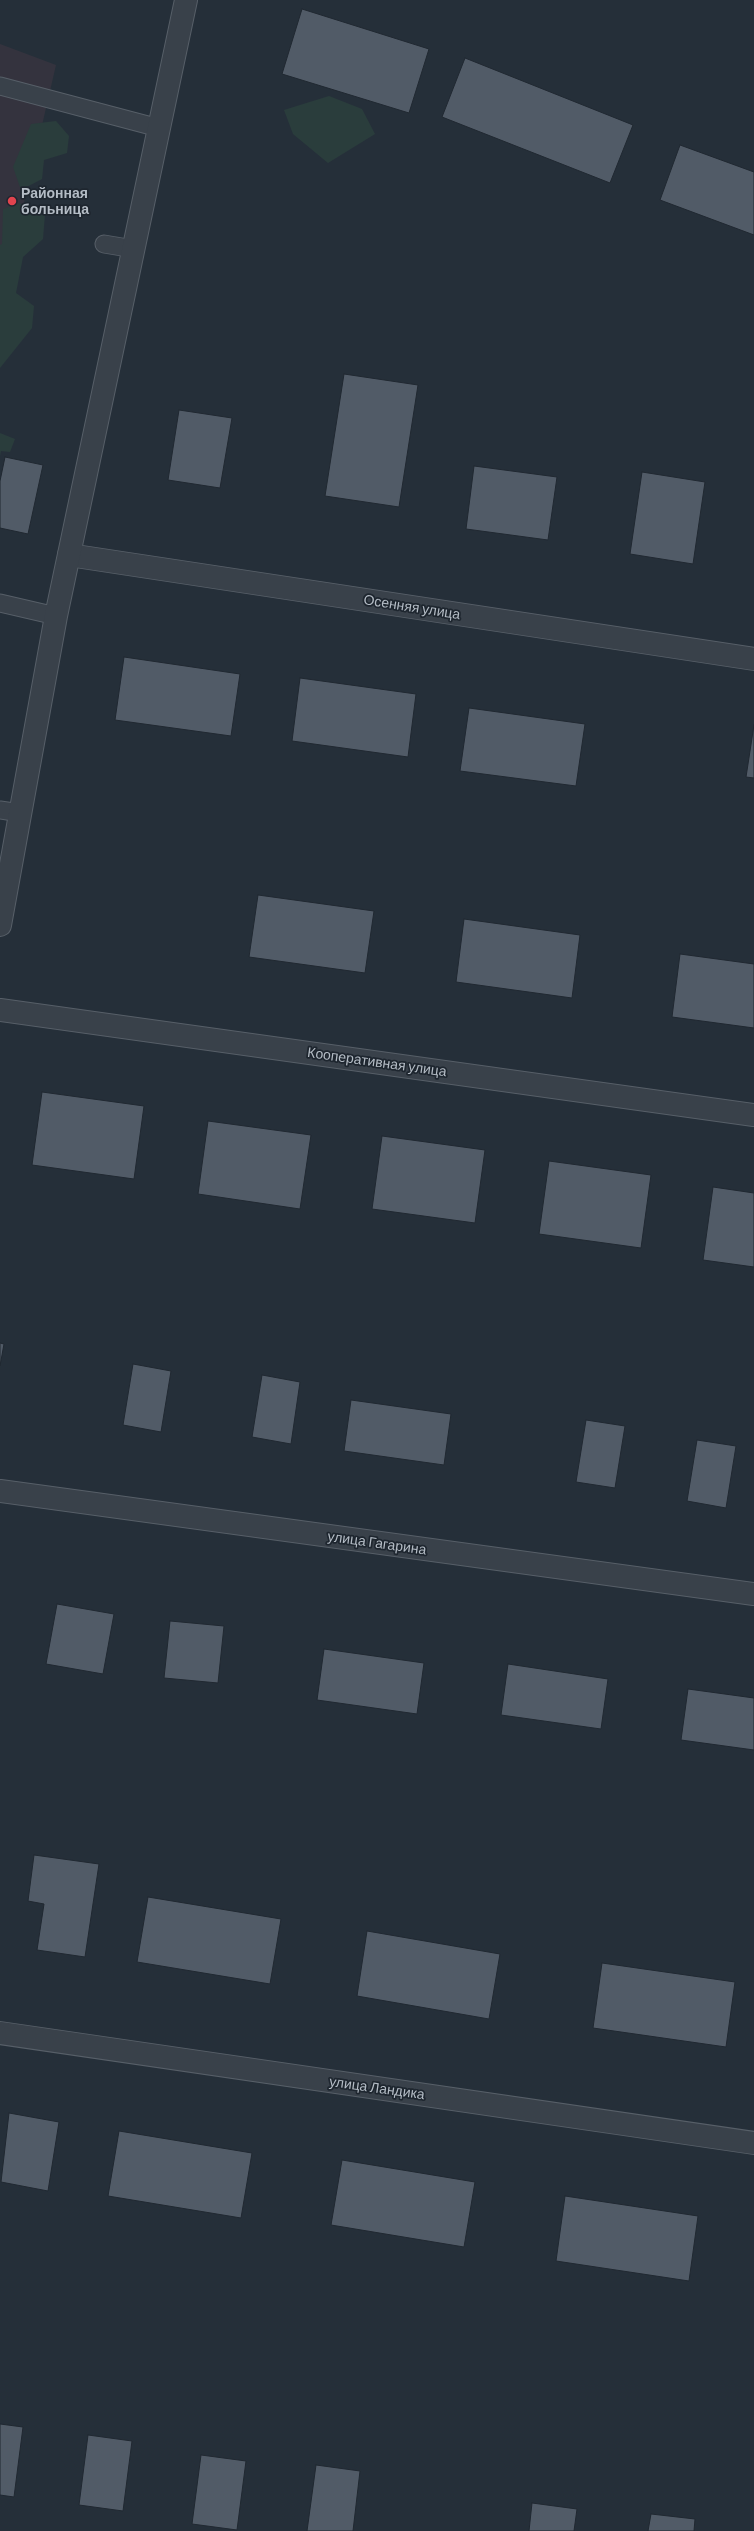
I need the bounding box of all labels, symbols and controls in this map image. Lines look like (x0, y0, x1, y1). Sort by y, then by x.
place label: Районная больница (21, 185, 89, 218)
marker: Районная больница (6, 195, 18, 207)
street label: Осенняя улица (362, 591, 462, 623)
street label: Кооперативная улица (306, 1044, 448, 1080)
street label: улица Гагарина (327, 1528, 427, 1558)
street label: улица Ландика (328, 2073, 426, 2103)

